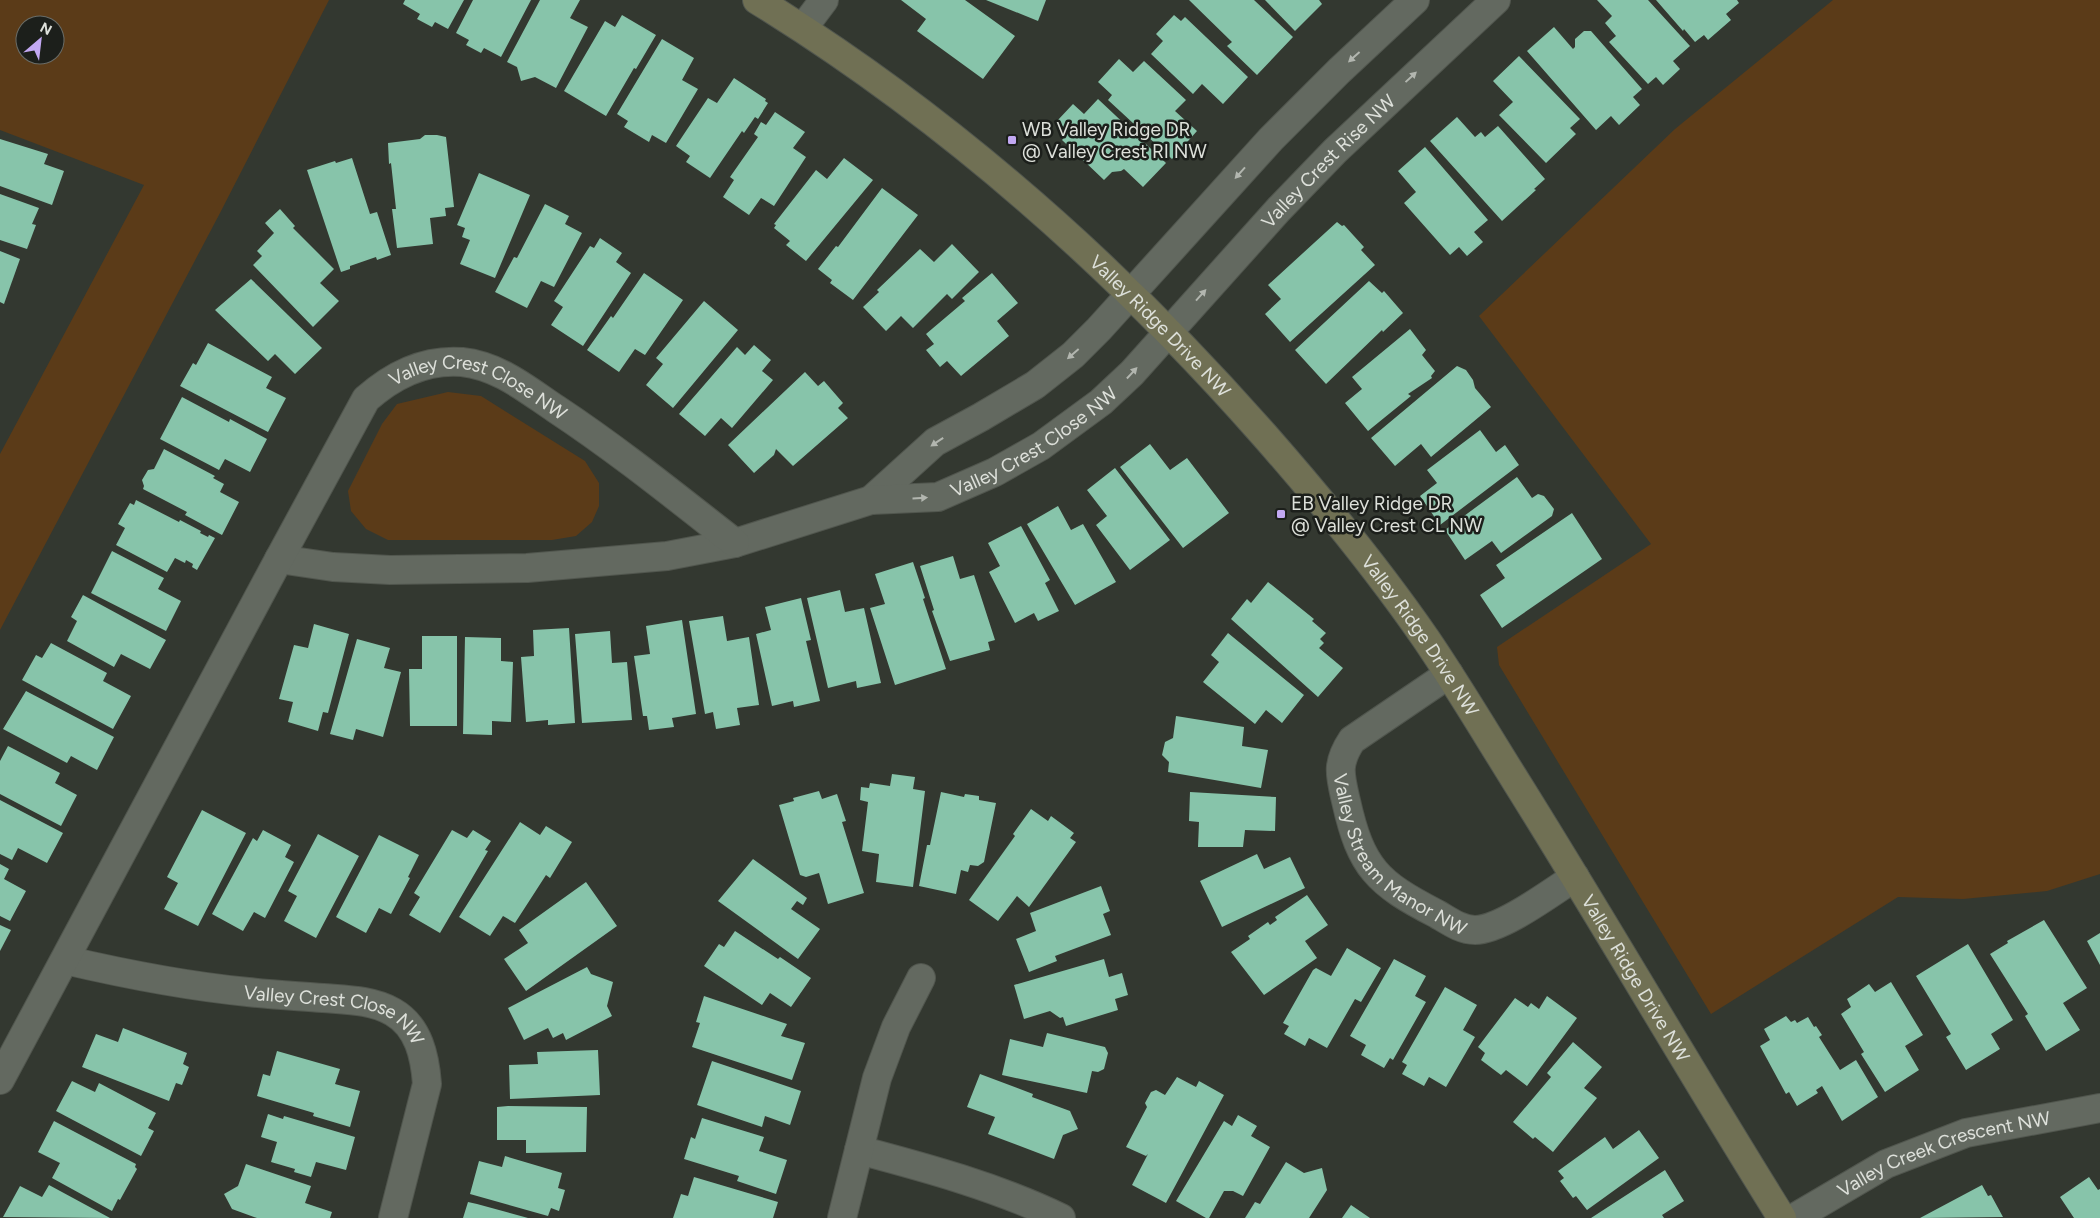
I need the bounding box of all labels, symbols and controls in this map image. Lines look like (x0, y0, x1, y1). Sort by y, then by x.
north arrow (15, 15, 65, 65)
text: N (37, 19, 55, 39)
one-way arrow (1348, 51, 1360, 63)
one-way arrow (1405, 71, 1417, 83)
street label: Valley Crest Rise NW (1256, 89, 1400, 232)
place label: WB Valley Ridge DR @ Valley Crest RI NW (1022, 118, 1207, 163)
marker: WB Valley Ridge DR @ Valley Crest RI NW (1006, 134, 1018, 146)
one-way arrow (1234, 167, 1246, 179)
street label: Valley Ridge Drive NW (1085, 250, 1236, 402)
one-way arrow (1196, 289, 1207, 302)
one-way arrow (1067, 348, 1079, 359)
street label: Valley Crest Close NW (385, 350, 572, 425)
one-way arrow (1126, 367, 1138, 379)
street label: Valley Crest Close NW (947, 381, 1122, 502)
one-way arrow (930, 437, 944, 446)
place label: EB Valley Ridge DR @ Valley Crest CL NW (1291, 492, 1483, 537)
one-way arrow (912, 493, 928, 501)
marker: EB Valley Ridge DR @ Valley Crest CL NW (1275, 508, 1287, 520)
street label: Valley Ridge Drive NW (1357, 550, 1485, 721)
street label: Valley Stream Manor NW (1329, 772, 1471, 940)
street label: Valley Ridge Drive NW (1577, 891, 1695, 1066)
street label: Valley Crest Close NW (243, 980, 430, 1049)
street label: Valley Creek Crescent NW (1833, 1106, 2053, 1202)

